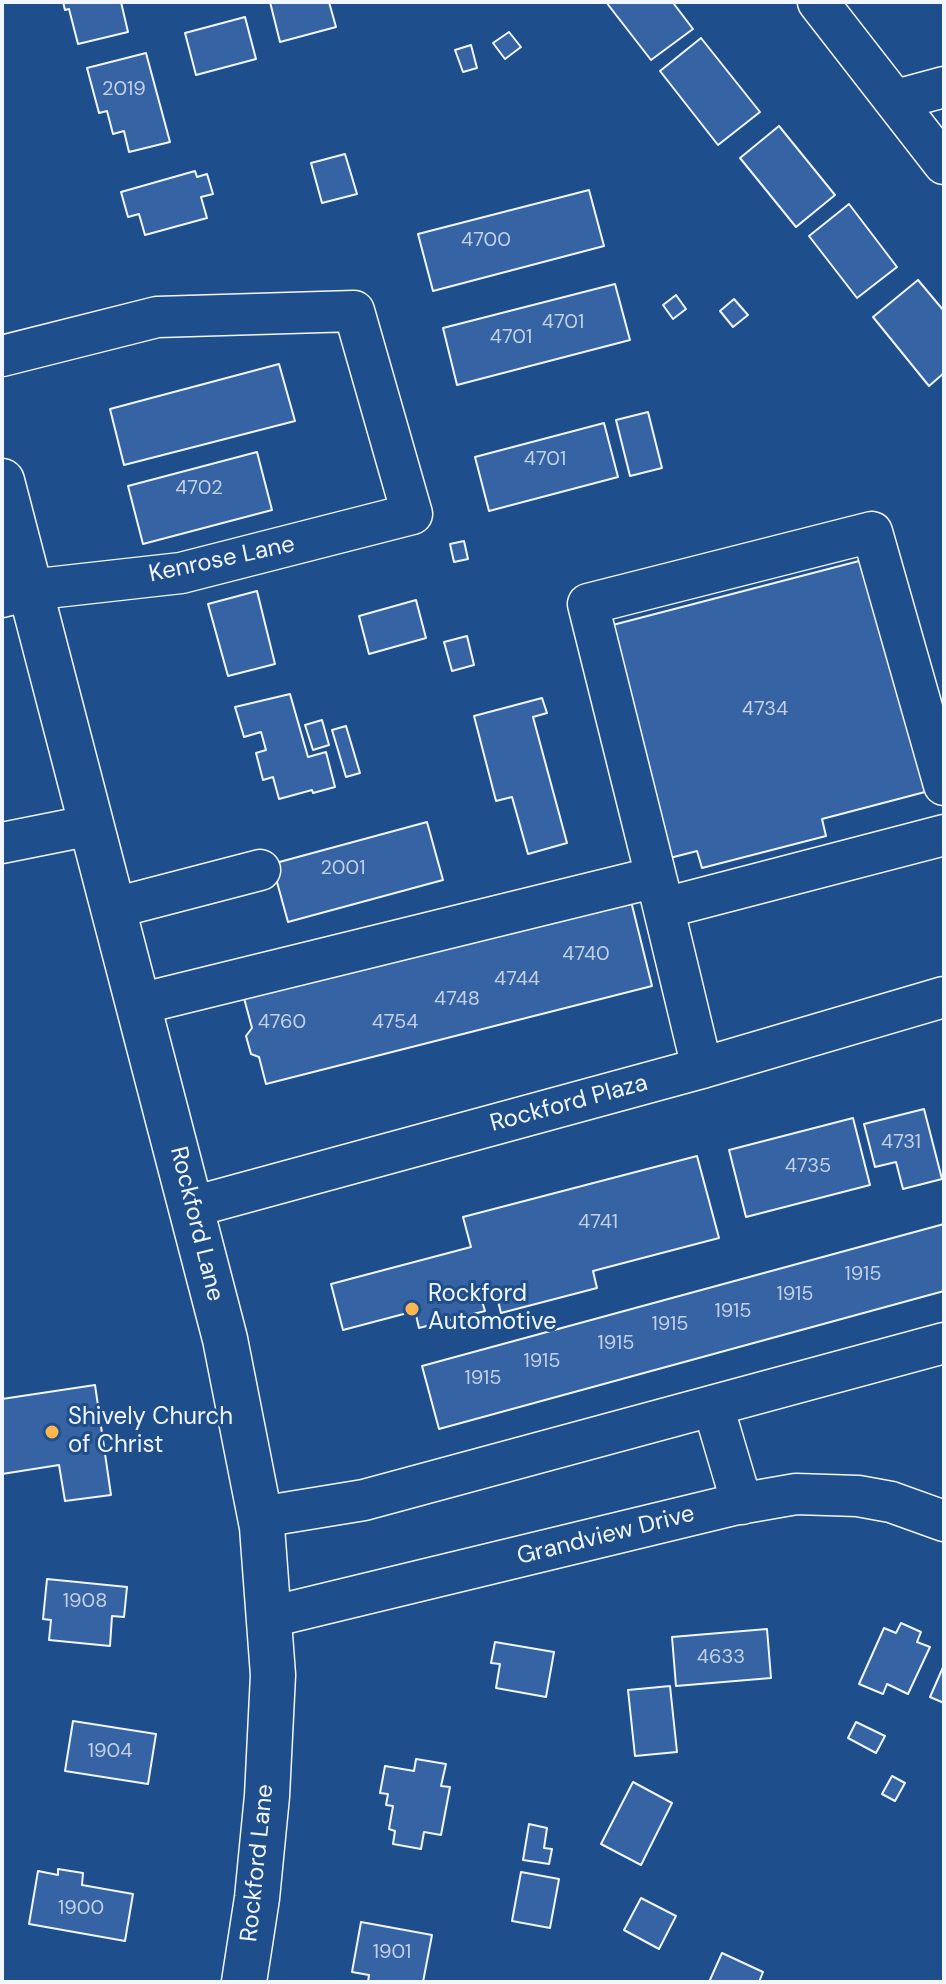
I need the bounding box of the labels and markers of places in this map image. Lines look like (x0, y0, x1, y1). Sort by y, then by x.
place label: Rockford Automotive (428, 1281, 557, 1337)
marker: Rockford Automotive (403, 1300, 421, 1318)
place label: Shively Church of Christ (68, 1404, 233, 1460)
marker: Shively Church of Christ (43, 1423, 61, 1441)

